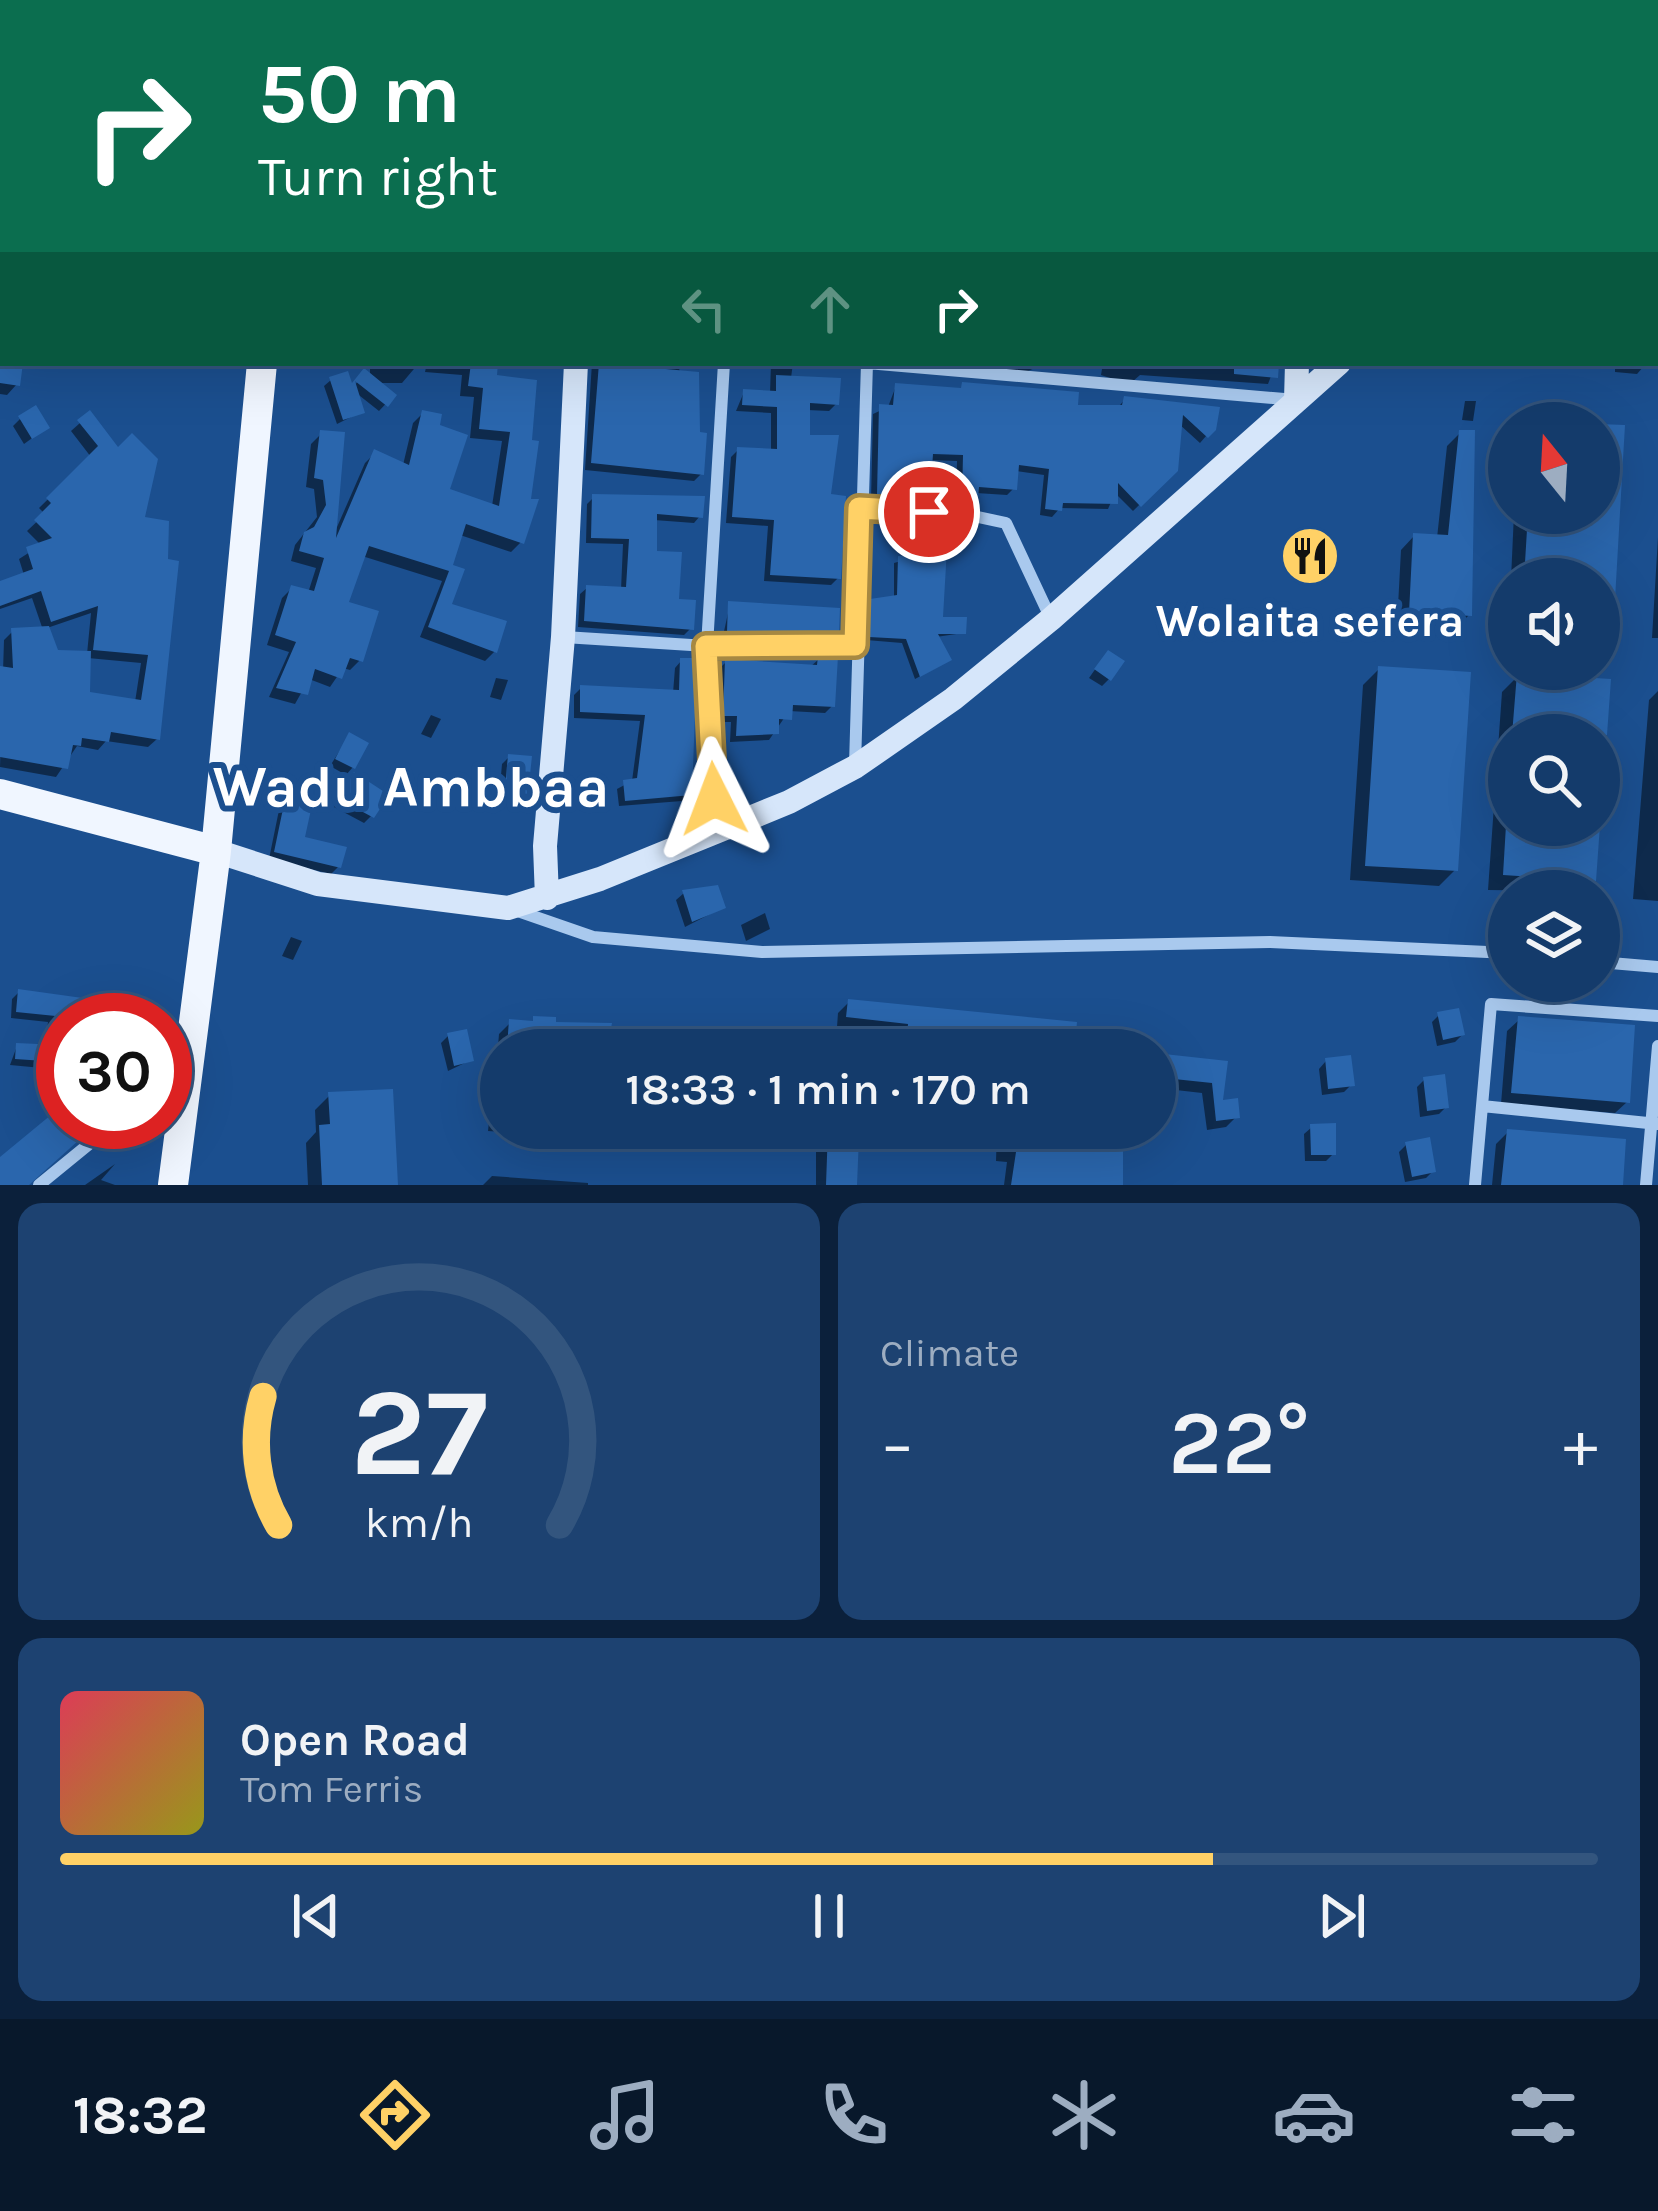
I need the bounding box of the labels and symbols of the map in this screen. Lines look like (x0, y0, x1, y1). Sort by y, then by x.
north arrow (1488, 402, 1620, 534)
pin (878, 461, 980, 563)
restaurant icon: Wolaita sefera (1279, 525, 1341, 587)
place label: Wolaita sefera (1156, 595, 1464, 647)
position arrow (651, 736, 777, 862)
district label: Wadu Ambbaa (213, 754, 609, 820)
speed limit sign: 30 (36, 993, 192, 1149)

